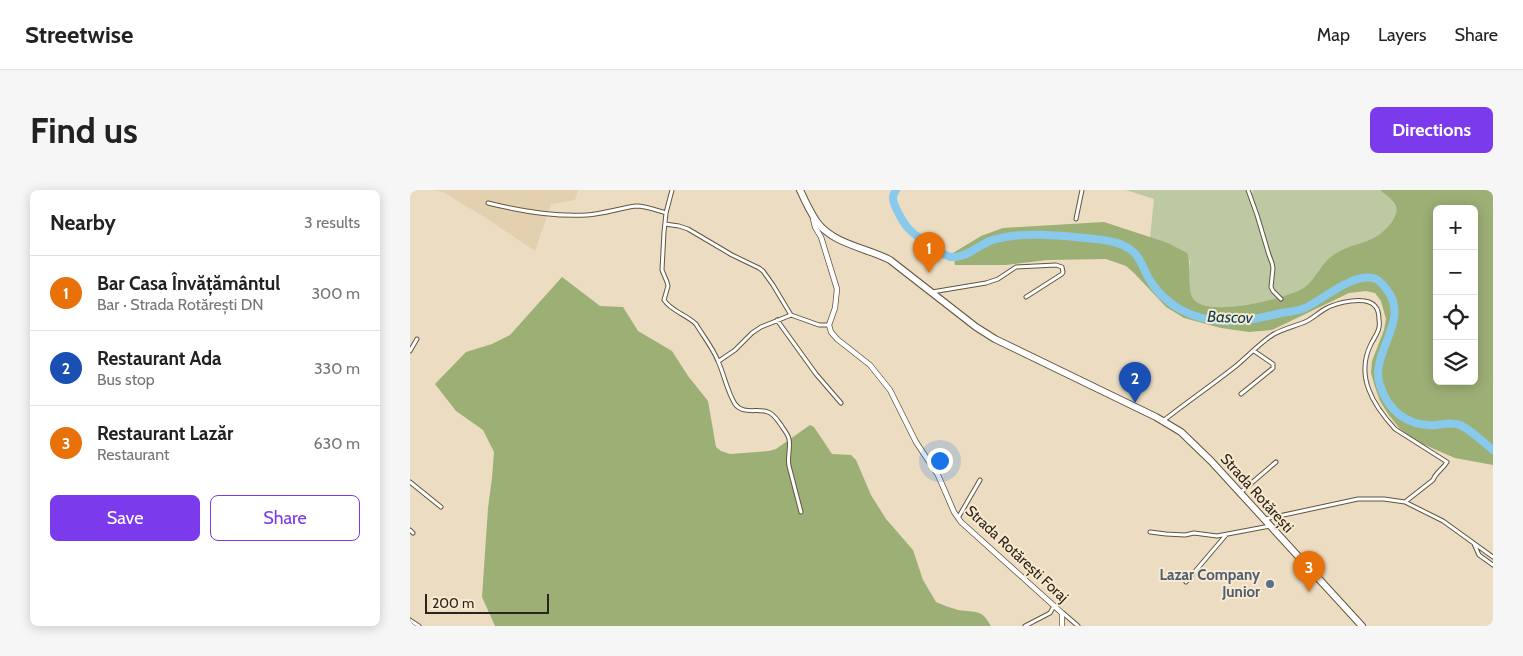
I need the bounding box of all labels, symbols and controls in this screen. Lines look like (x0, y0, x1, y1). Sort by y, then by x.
text: Streetwise (25, 20, 133, 49)
text: Map (1317, 24, 1350, 46)
text: Layers (1378, 24, 1427, 46)
text: Share (1455, 24, 1498, 46)
button: Directions (1370, 107, 1493, 153)
text: Find us (30, 109, 138, 152)
map controls (1433, 205, 1478, 385)
button: + (1433, 205, 1478, 250)
text: Nearby (50, 210, 116, 235)
text: 3 results (304, 213, 360, 232)
pin: 1 (913, 232, 945, 273)
button: − (1433, 250, 1478, 295)
text: Bar Casa Învățământul (97, 272, 280, 295)
text: 1 (63, 284, 69, 303)
text: 300 m (311, 284, 360, 303)
text: Bar · Strada Rotărești DN (97, 295, 264, 314)
button: locate (1433, 295, 1478, 340)
water label: Bascov (1207, 307, 1254, 327)
button: layers (1433, 340, 1478, 385)
text: Restaurant Ada (97, 347, 222, 370)
text: 2 (62, 359, 70, 378)
text: 330 m (314, 359, 360, 378)
pin: 2 (1119, 362, 1151, 403)
text: Bus stop (97, 370, 155, 389)
text: Restaurant Lazăr (97, 422, 233, 445)
text: 3 (62, 434, 70, 453)
text: 630 m (313, 434, 360, 453)
text: Restaurant (97, 445, 169, 464)
your location (927, 448, 953, 474)
street label: Strada Rotărești (1216, 450, 1297, 537)
button: Save (50, 495, 200, 541)
button: Share (210, 495, 360, 541)
street label: Strada Rotărești Foraj (961, 502, 1072, 607)
pin: 3 (1293, 551, 1325, 592)
place label: Lazar Company Junior (1159, 566, 1261, 601)
marker: Lazar Company Junior (1264, 578, 1276, 590)
scale bar (425, 591, 549, 614)
text: 200 m (432, 594, 474, 612)

